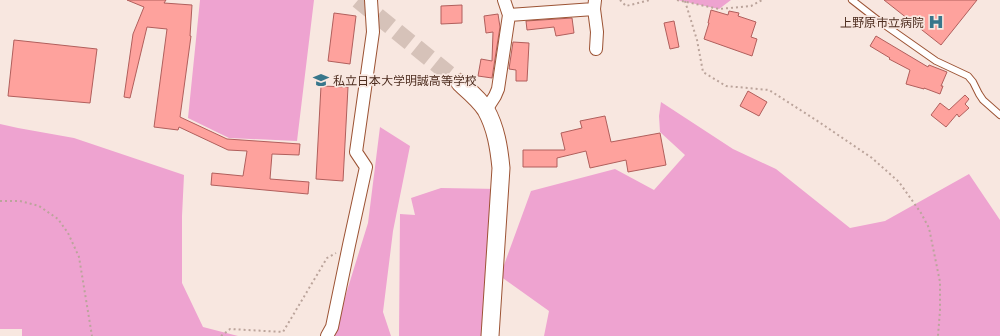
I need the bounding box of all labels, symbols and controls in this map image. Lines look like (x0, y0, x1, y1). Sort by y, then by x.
hospital icon: 上野原市立病院 (927, 13, 945, 31)
place label: 上野原市立病院 (840, 15, 924, 29)
school or university icon: 私立日本大学明誠高等学校 (312, 71, 330, 89)
place label: 私立日本大学明誠高等学校 (333, 73, 477, 87)

